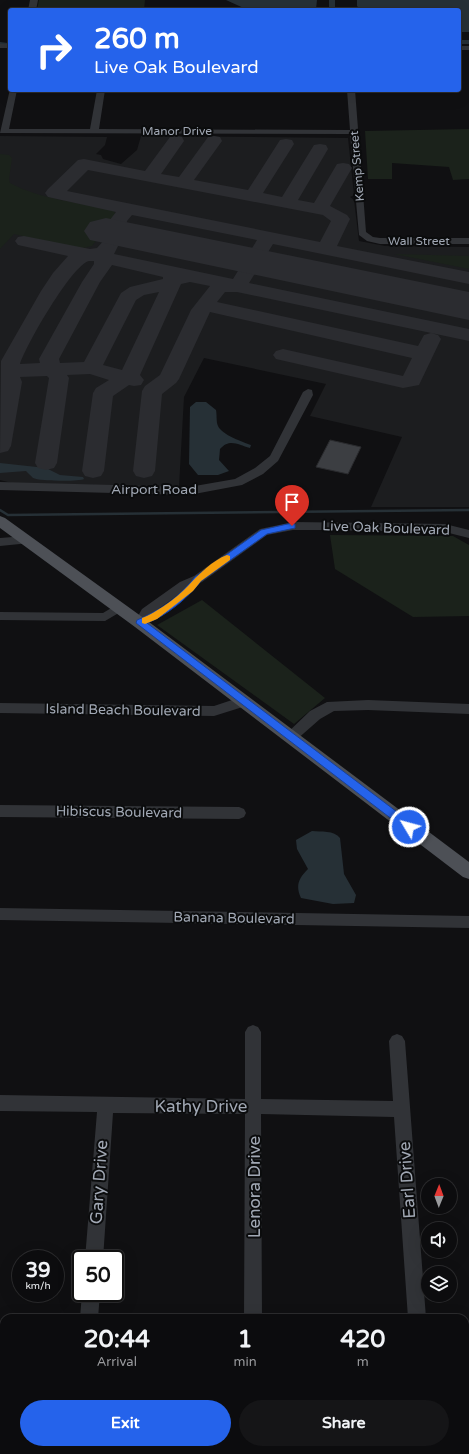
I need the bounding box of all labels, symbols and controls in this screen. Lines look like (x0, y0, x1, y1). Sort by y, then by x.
text: 260 m (94, 22, 180, 56)
icon: right (28, 24, 80, 76)
text: Live Oak Boulevard (94, 56, 259, 78)
street label: Manor Drive (142, 124, 212, 138)
street label: Kemp Street (347, 130, 367, 202)
street label: Wall Street (388, 234, 450, 248)
street label: Airport Road (111, 481, 197, 498)
pin (275, 485, 309, 526)
icon: arrive (281, 491, 303, 513)
street label: Live Oak Boulevard (322, 517, 450, 539)
street label: Island Beach Boulevard (45, 700, 201, 720)
street label: Hibiscus Boulevard (56, 802, 182, 822)
position arrow (388, 806, 430, 848)
street label: Banana Boulevard (173, 908, 295, 928)
street label: Kathy Drive (155, 1096, 247, 1117)
street label: Lenora Drive (244, 1136, 265, 1238)
street label: Gary Drive (86, 1139, 112, 1225)
street label: Earl Drive (394, 1141, 420, 1219)
north arrow (421, 1178, 457, 1214)
map controls (421, 1178, 457, 1302)
button: sound (421, 1222, 457, 1258)
speed limit sign: 50 (72, 1250, 124, 1302)
text: 39 (25, 1259, 51, 1283)
button: layers (421, 1266, 457, 1302)
text: km/h (25, 1280, 51, 1292)
text: 20:44 (84, 1325, 150, 1354)
text: 1 (238, 1325, 253, 1354)
text: 420 (340, 1325, 385, 1354)
text: Arrival (97, 1354, 137, 1370)
text: min (234, 1354, 257, 1370)
text: m (357, 1354, 369, 1370)
button: Exit (20, 1400, 231, 1446)
button: Share (239, 1400, 449, 1446)

